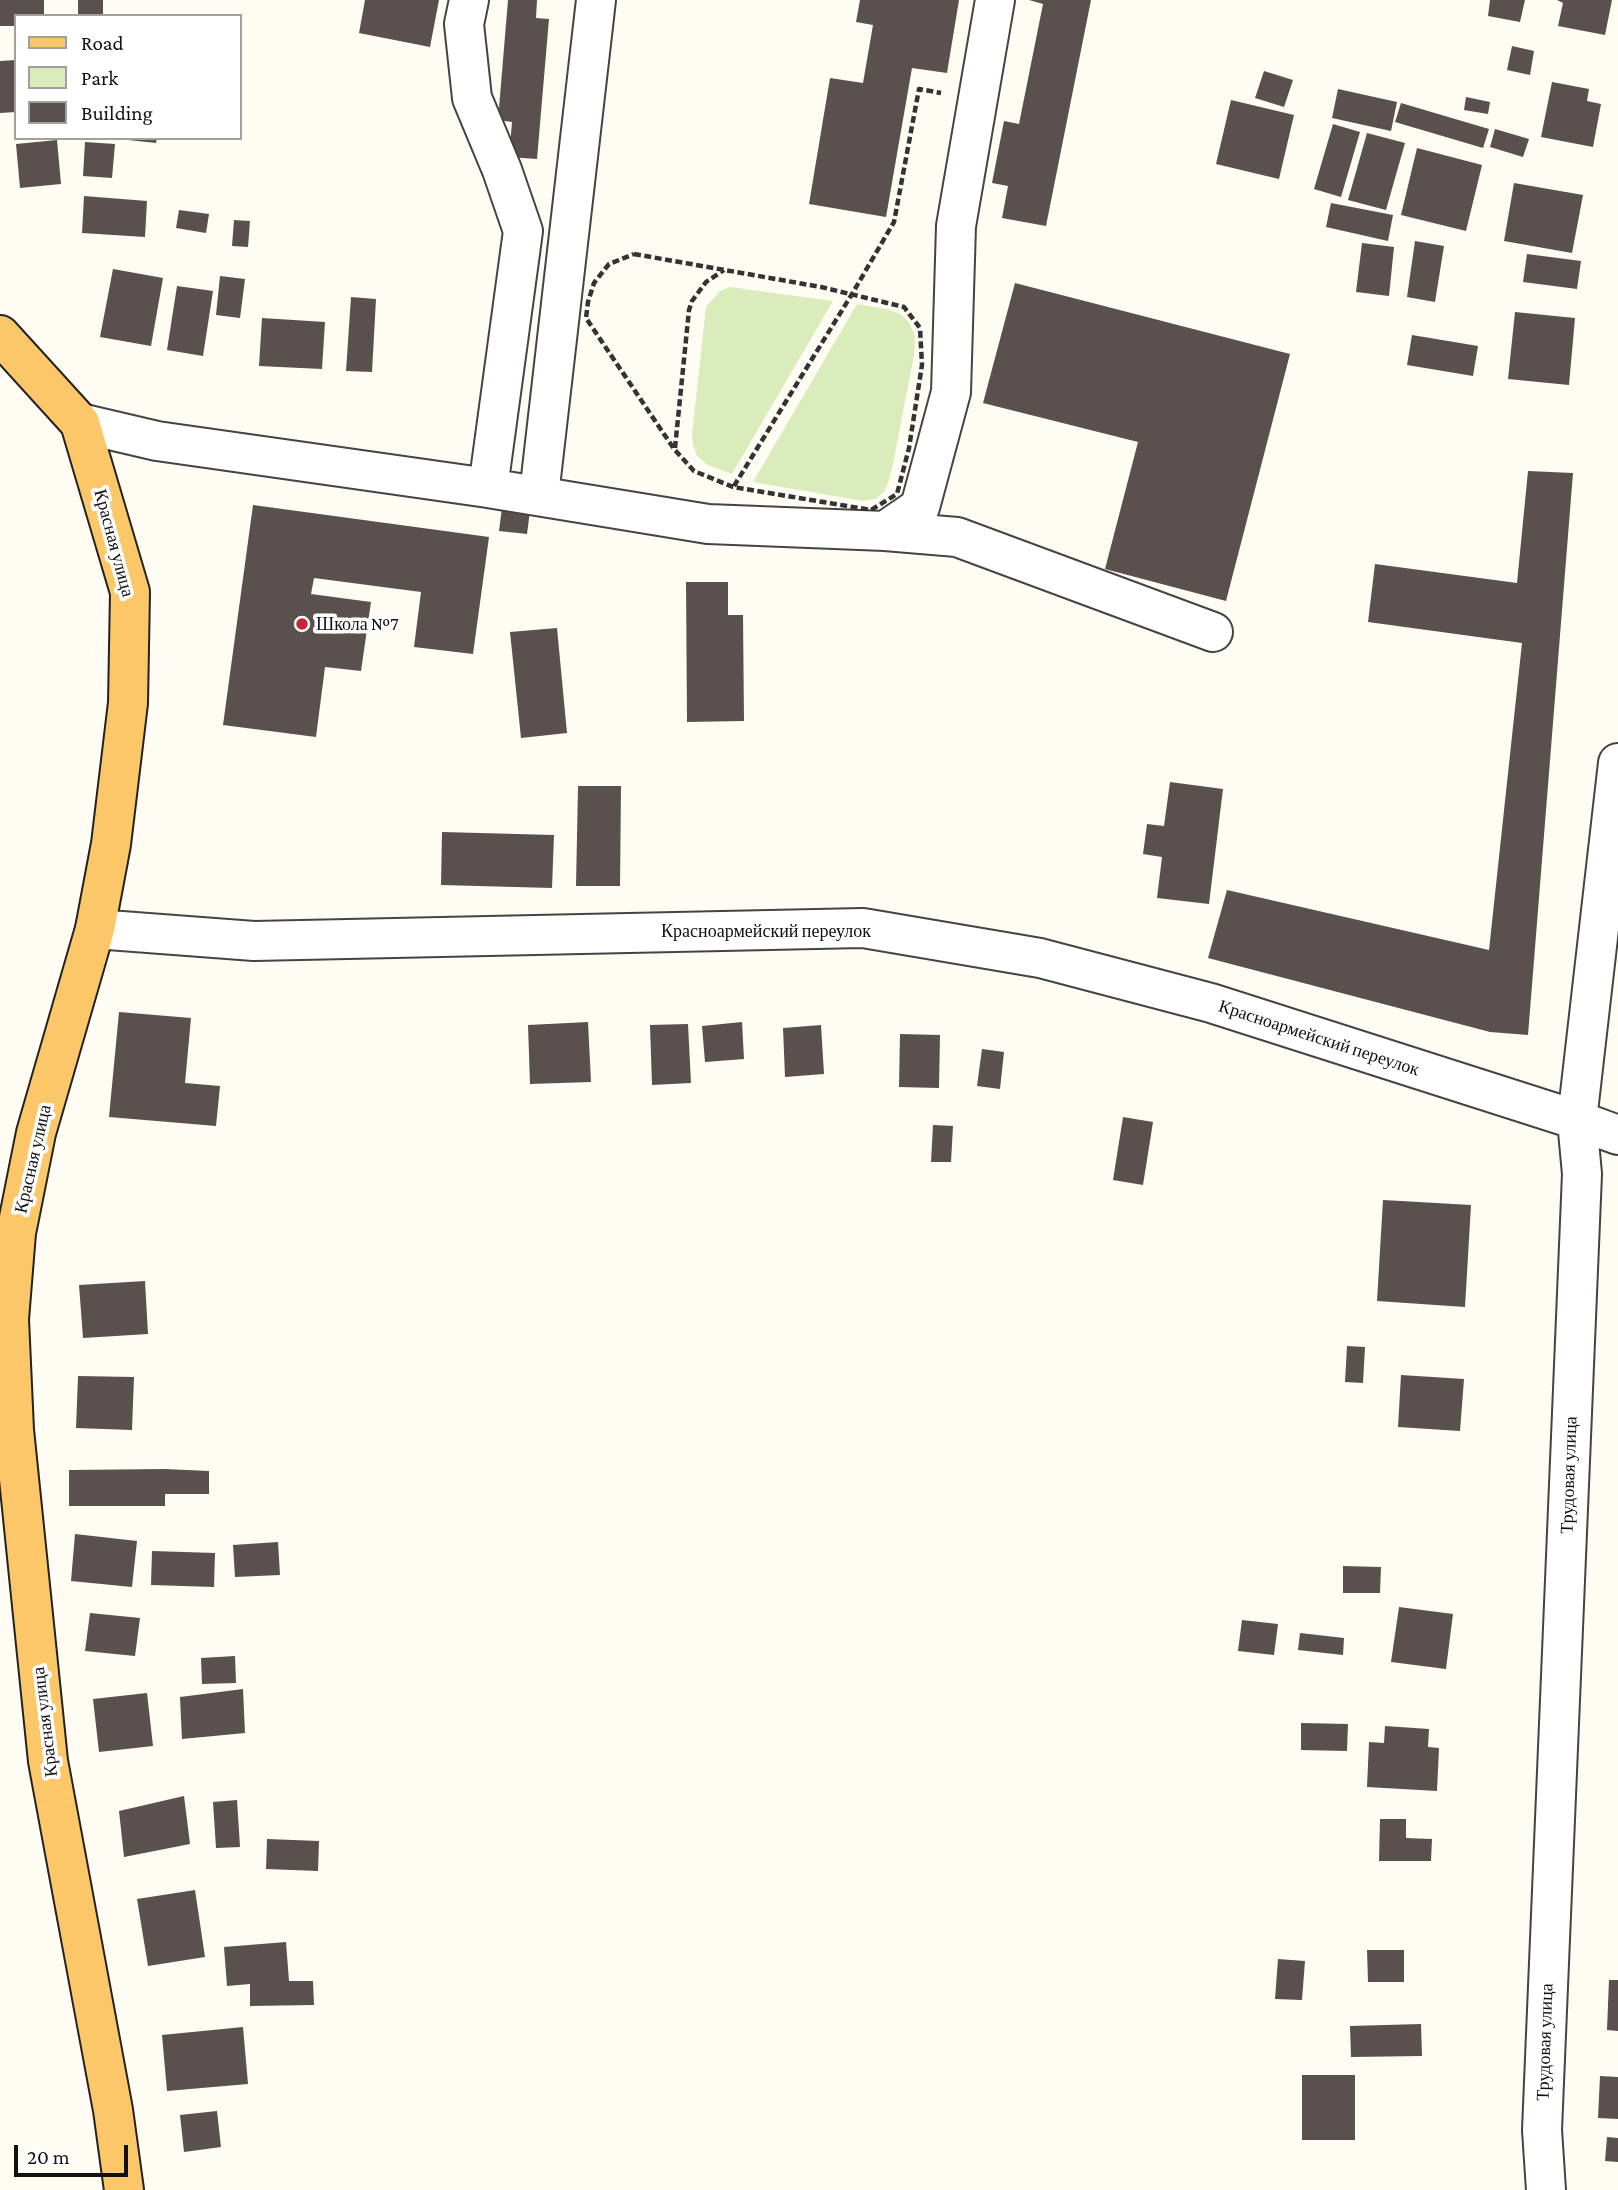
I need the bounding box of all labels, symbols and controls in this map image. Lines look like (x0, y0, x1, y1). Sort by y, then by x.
legend (14, 14, 242, 140)
text: Road (81, 31, 124, 55)
text: Park (81, 66, 118, 90)
text: Building (81, 101, 153, 125)
street label: Красная улица (89, 487, 139, 599)
place label: Школа №7 (316, 613, 398, 635)
marker: Школа №7 (294, 616, 310, 632)
street label: Красноармейский переулок (661, 920, 871, 942)
street label: Красноармейский переулок (1216, 995, 1422, 1081)
street label: Красная улица (10, 1103, 56, 1215)
street label: Трудовая улица (1556, 1416, 1582, 1534)
street label: Красная улица (28, 1666, 62, 1778)
street label: Трудовая улица (1532, 1983, 1558, 2101)
scale bar (18, 2130, 131, 2174)
text: 20 m (27, 2145, 70, 2169)

